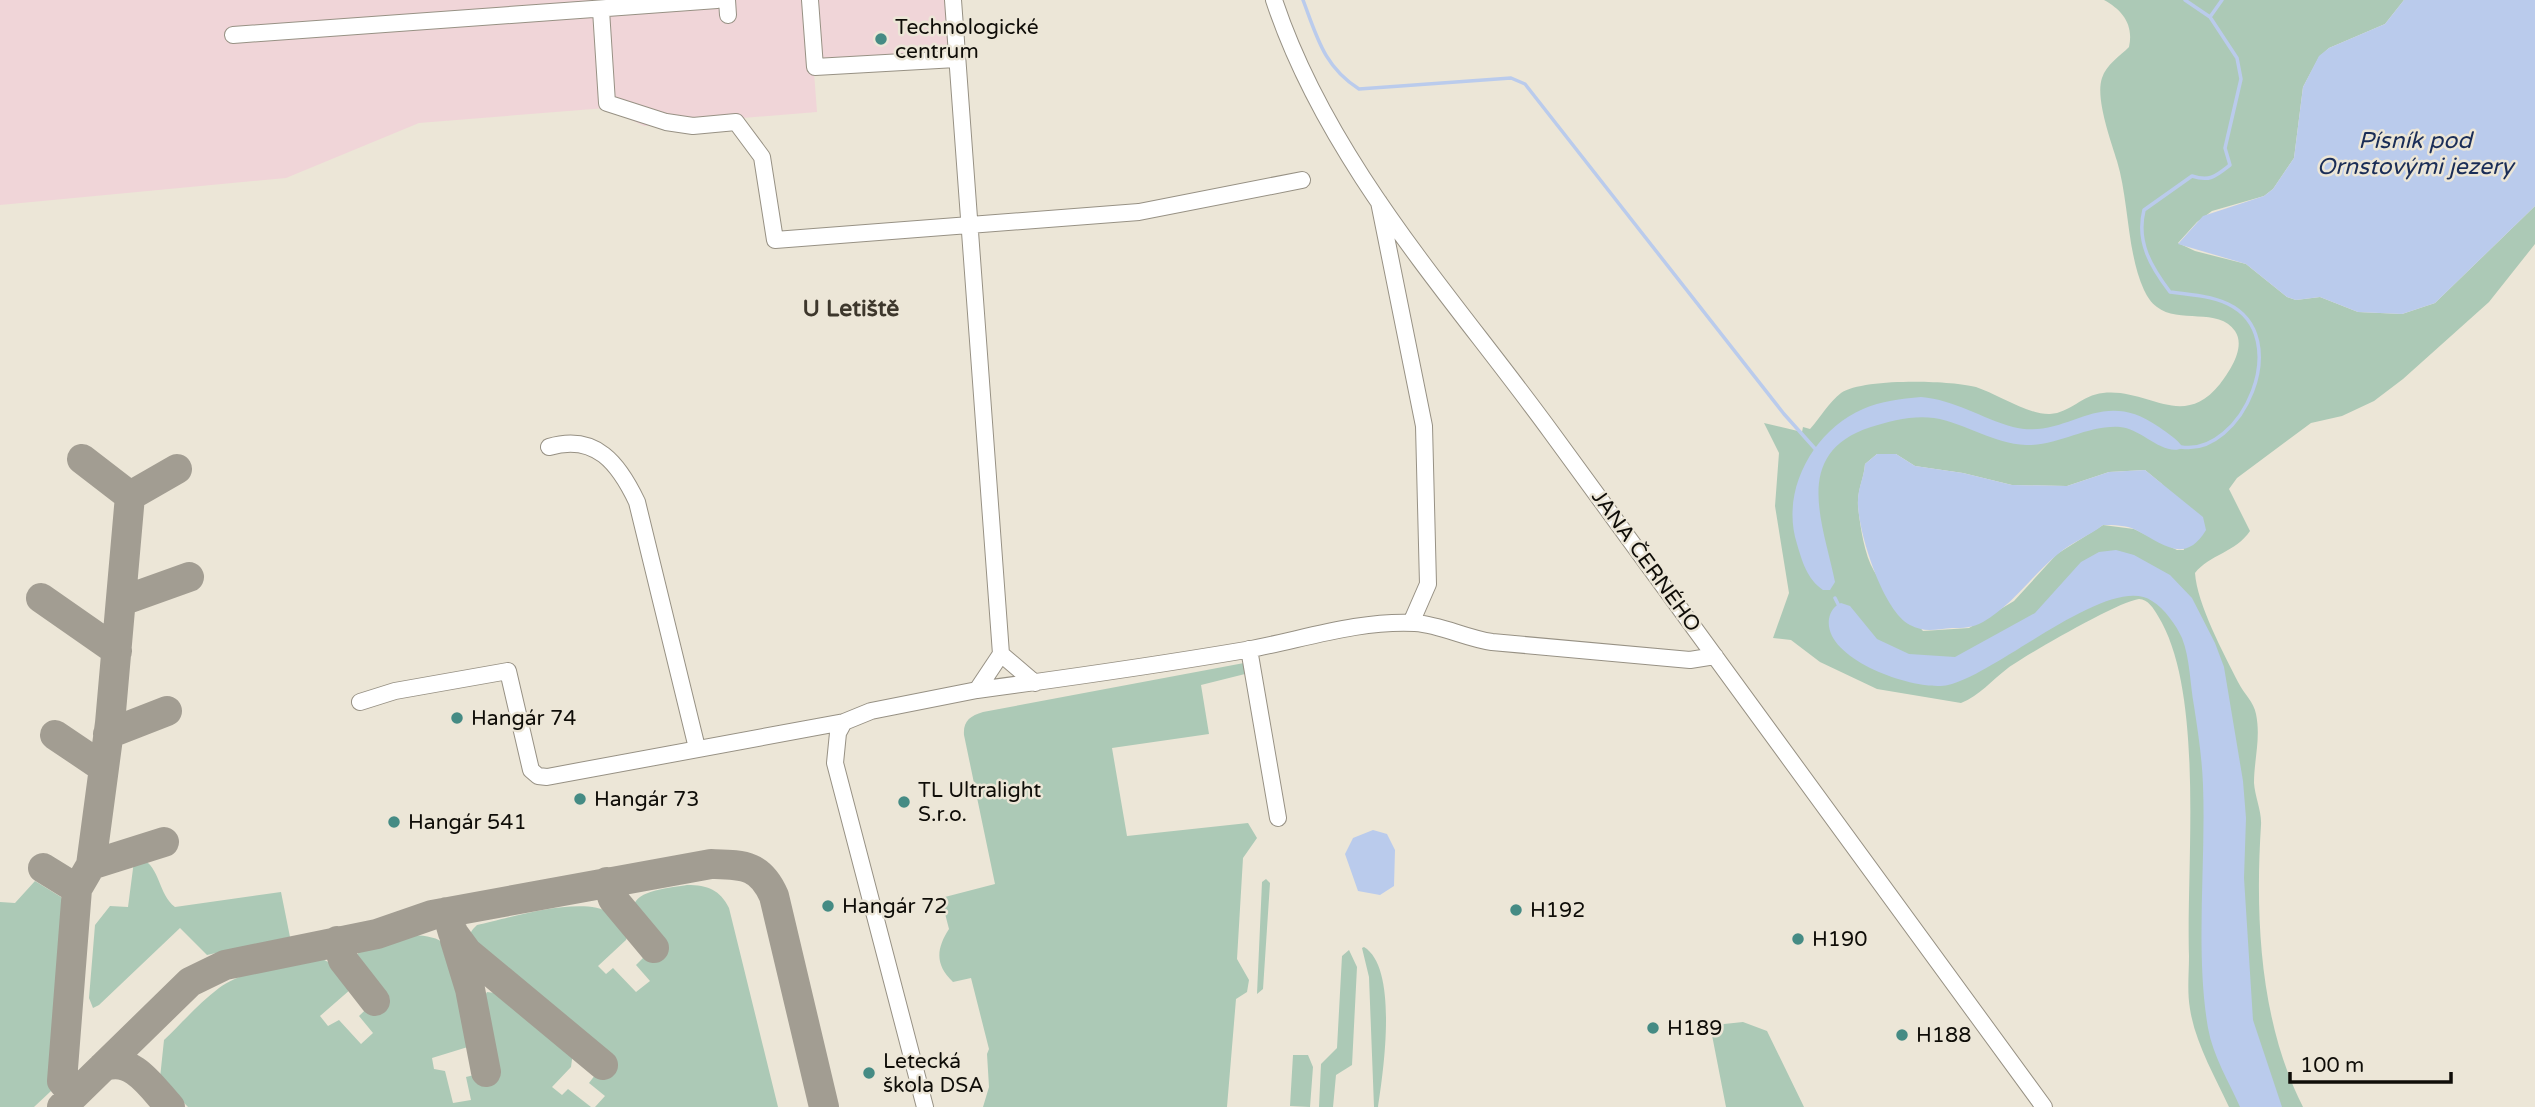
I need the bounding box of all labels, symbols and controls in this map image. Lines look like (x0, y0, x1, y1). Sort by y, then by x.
place label: Technologické centrum (895, 15, 1039, 64)
marker: Technologické centrum (873, 31, 889, 47)
water label: Písník pod Ornstovými jezery (2317, 127, 2516, 181)
district label: U Letiště (803, 295, 899, 323)
street label: JANA ČERNÉHO (1586, 485, 1706, 637)
place label: Hangár 74 (471, 706, 576, 731)
marker: Hangár 74 (449, 710, 465, 726)
place label: TL Ultralight S.r.o. (918, 778, 1041, 827)
place label: Hangár 73 (594, 787, 699, 812)
marker: Hangár 73 (572, 791, 588, 807)
marker: TL Ultralight S.r.o. (896, 794, 912, 810)
place label: Hangár 541 (408, 810, 527, 835)
marker: Hangár 541 (386, 814, 402, 830)
place label: Hangár 72 (842, 894, 947, 919)
marker: Hangár 72 (820, 898, 836, 914)
place label: H192 (1530, 898, 1585, 923)
marker: H192 (1508, 902, 1524, 918)
place label: H190 (1812, 927, 1867, 952)
marker: H190 (1790, 931, 1806, 947)
place label: H189 (1667, 1016, 1722, 1041)
marker: H189 (1645, 1020, 1661, 1036)
place label: H188 (1916, 1023, 1971, 1048)
marker: H188 (1894, 1027, 1910, 1043)
scale bar (2290, 1040, 2451, 1084)
place label: Letecká škola DSA (883, 1049, 984, 1098)
text: 100 m (2300, 1053, 2364, 1078)
marker: Letecká škola DSA (861, 1065, 877, 1081)

